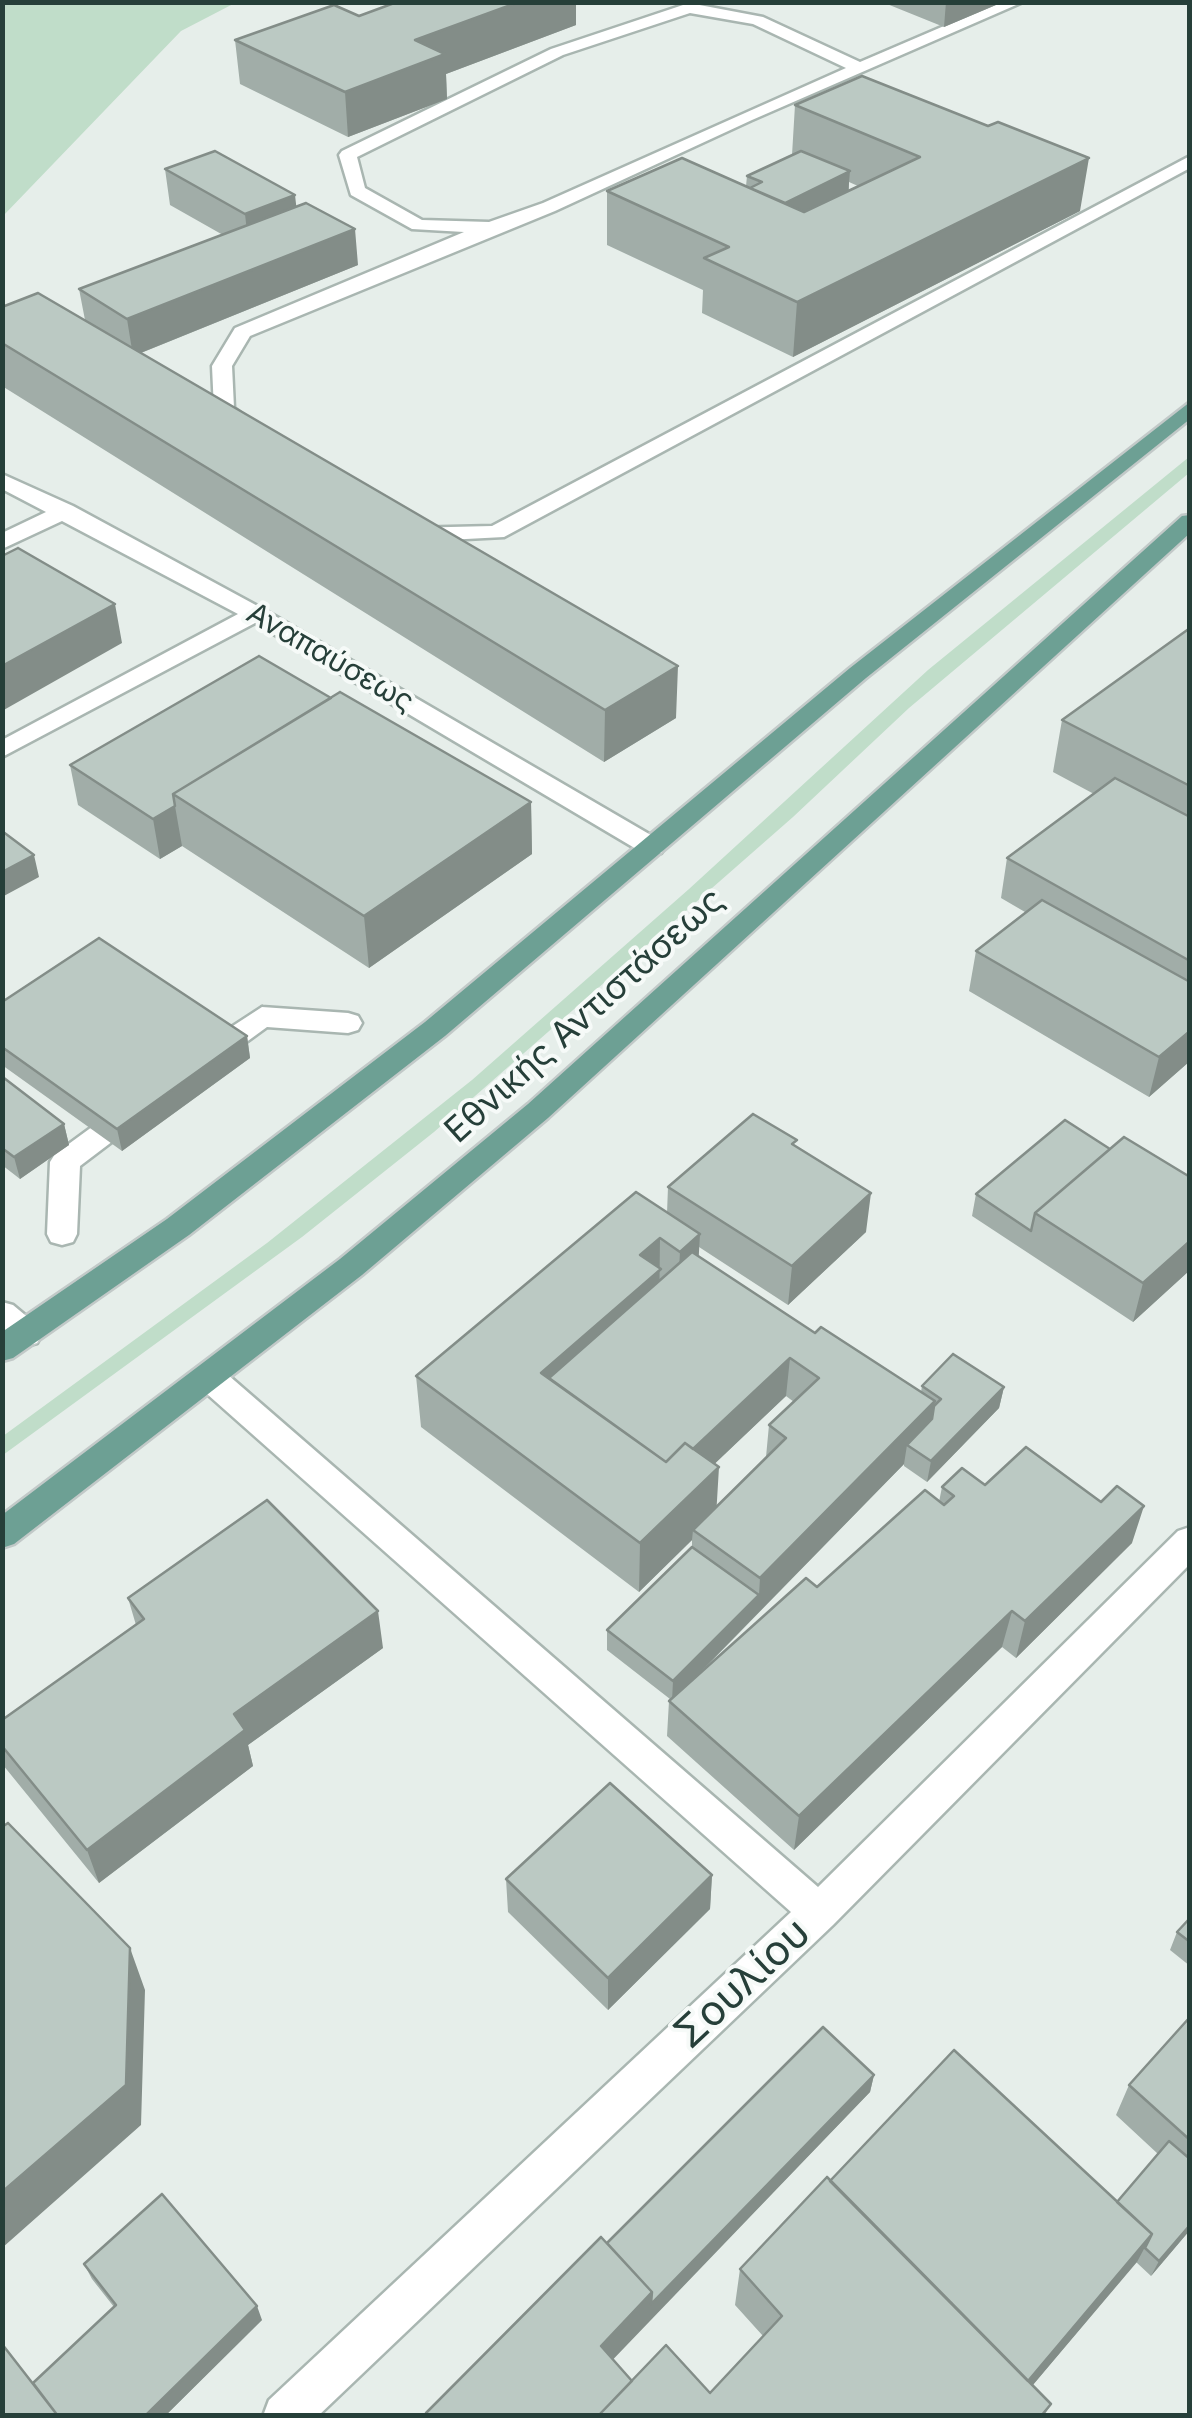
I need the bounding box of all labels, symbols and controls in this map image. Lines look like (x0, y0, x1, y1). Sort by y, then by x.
street label: Αναπαύσεως (240, 596, 420, 720)
street label: Εθνικής Αντιστάσεως (437, 880, 733, 1152)
street label: Σουλίου (665, 1909, 821, 2059)

